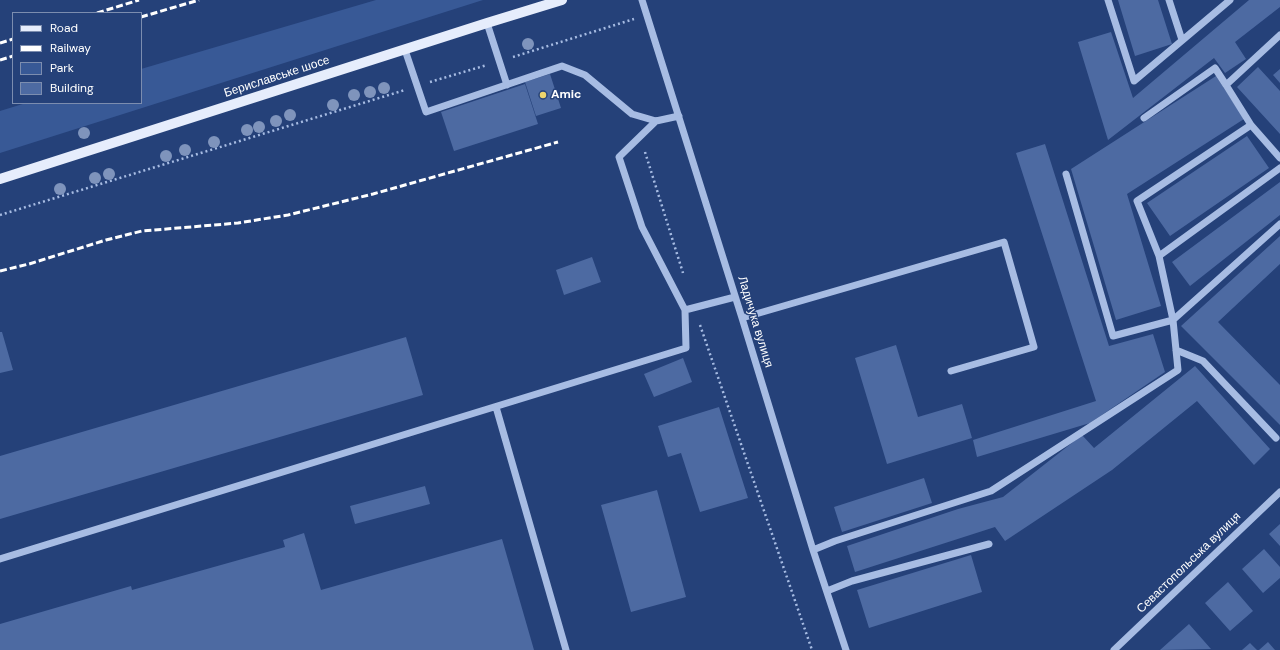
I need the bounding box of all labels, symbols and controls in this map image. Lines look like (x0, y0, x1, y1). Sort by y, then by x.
legend (12, 12, 142, 104)
text: Road (50, 20, 78, 36)
text: Railway (50, 40, 91, 56)
street label: Бериславське шосе (222, 53, 332, 101)
text: Park (50, 60, 74, 76)
text: Building (50, 80, 94, 96)
place label: Amic (551, 88, 581, 102)
marker: Amic (538, 90, 548, 100)
street label: Ладичука вулиця (734, 275, 776, 369)
street label: Севастопольська вулиця (1134, 510, 1244, 616)

